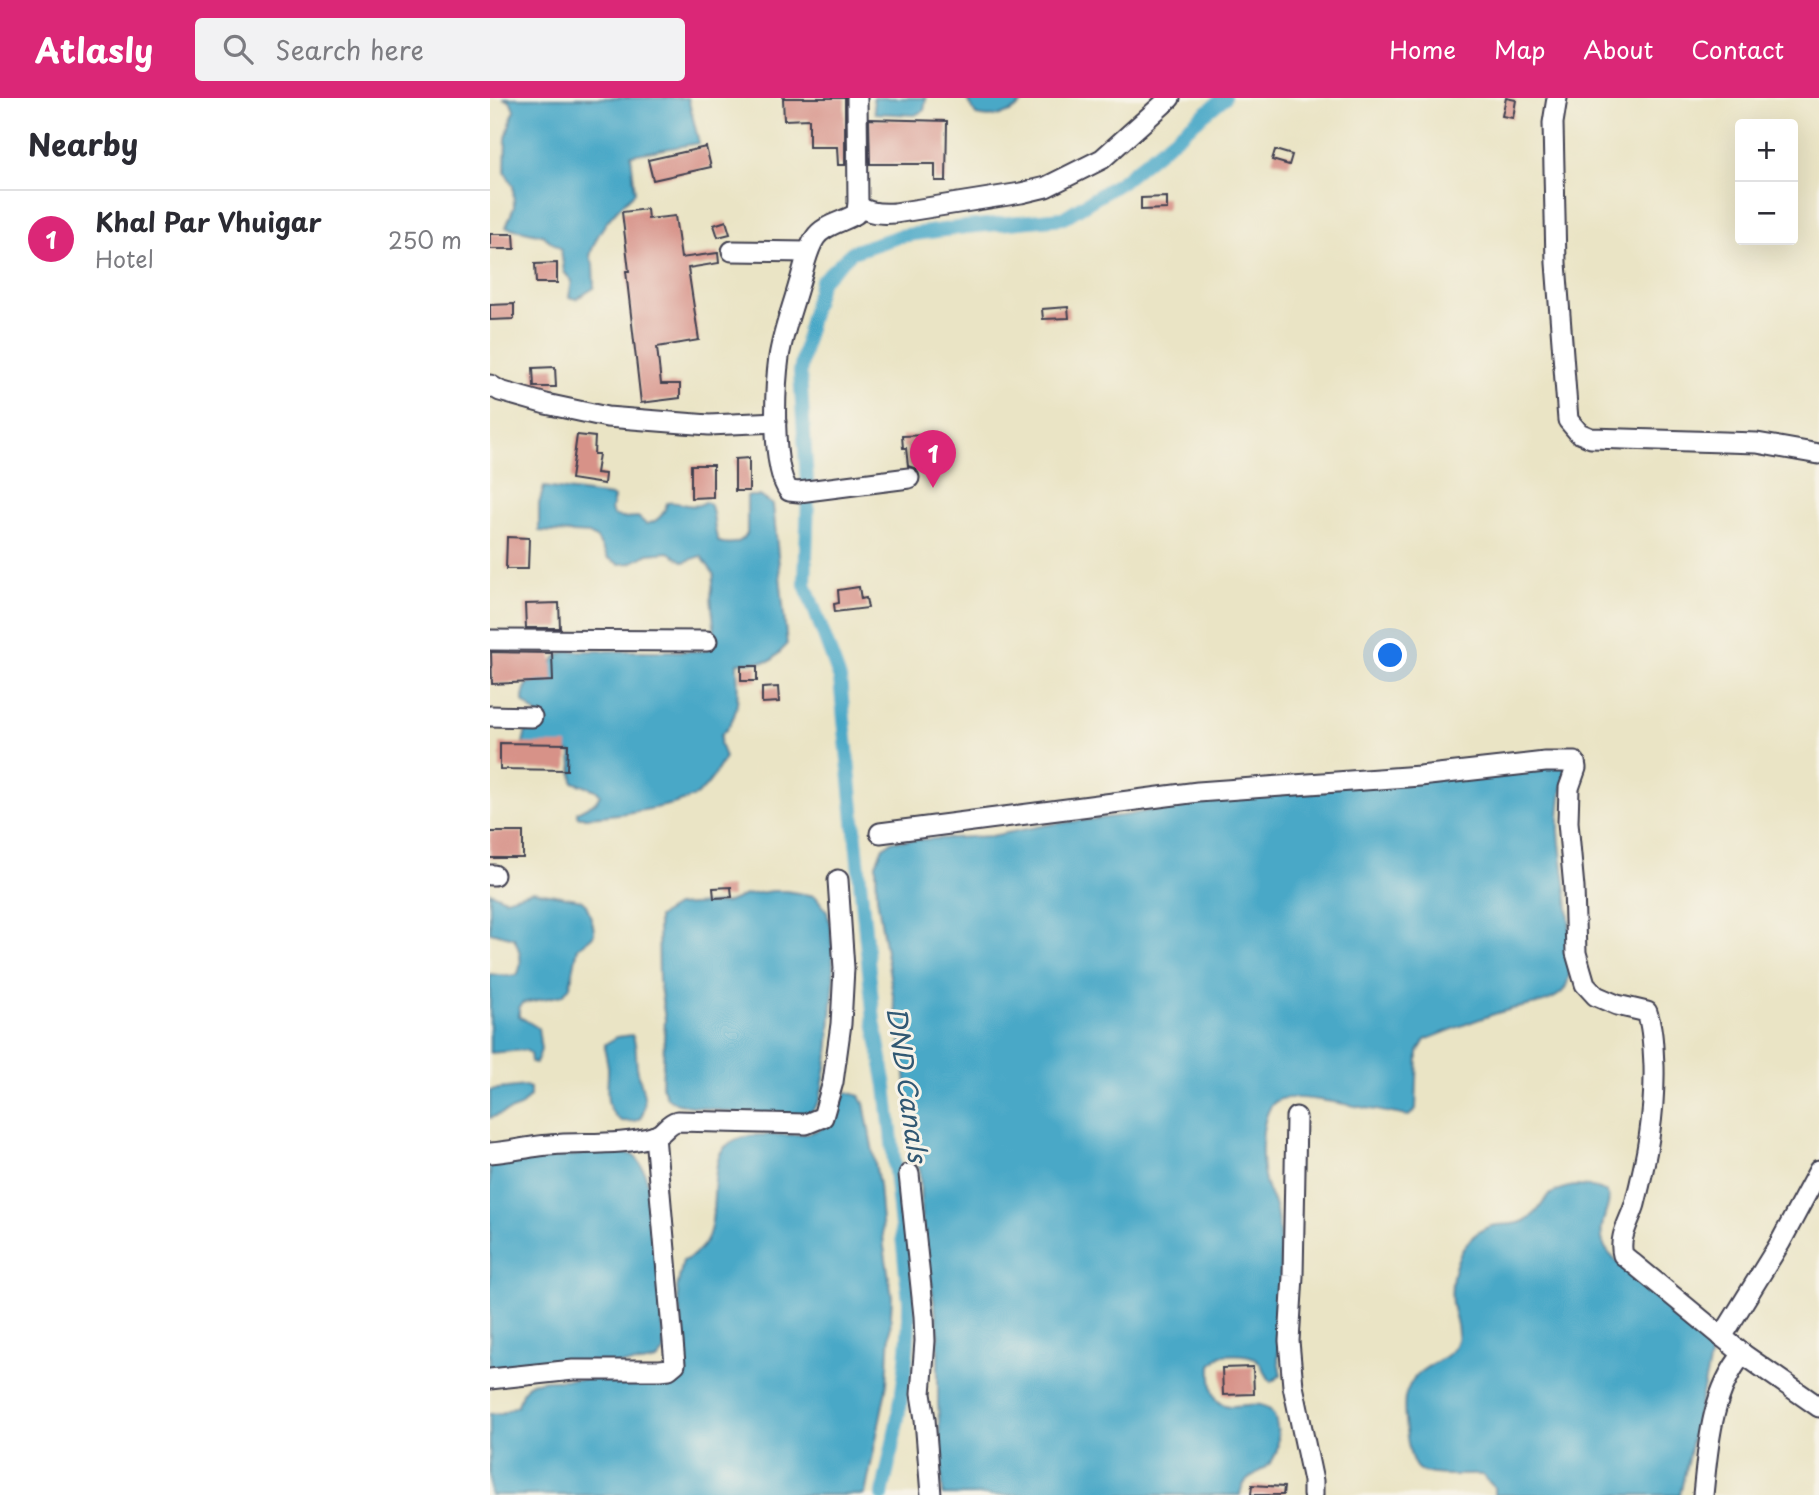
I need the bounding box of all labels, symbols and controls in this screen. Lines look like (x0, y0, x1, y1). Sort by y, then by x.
search box (195, 18, 685, 81)
text: Atlasly (35, 24, 153, 74)
icon: search (219, 30, 257, 68)
text: Search here (275, 30, 424, 69)
text: Home (1389, 31, 1456, 67)
text: Map (1494, 31, 1545, 67)
text: About (1583, 31, 1653, 67)
text: Contact (1691, 31, 1784, 67)
map controls (1735, 119, 1798, 245)
button: + (1735, 119, 1798, 182)
text: Nearby (28, 121, 138, 166)
button: − (1735, 182, 1798, 245)
text: Khal Par Vhuigar (95, 202, 322, 241)
text: 1 (46, 222, 57, 257)
text: 250 m (388, 222, 462, 257)
text: Hotel (95, 241, 154, 276)
pin: 1 (910, 430, 956, 488)
your location (1373, 638, 1407, 672)
water label: DND Canals (878, 1004, 939, 1167)

